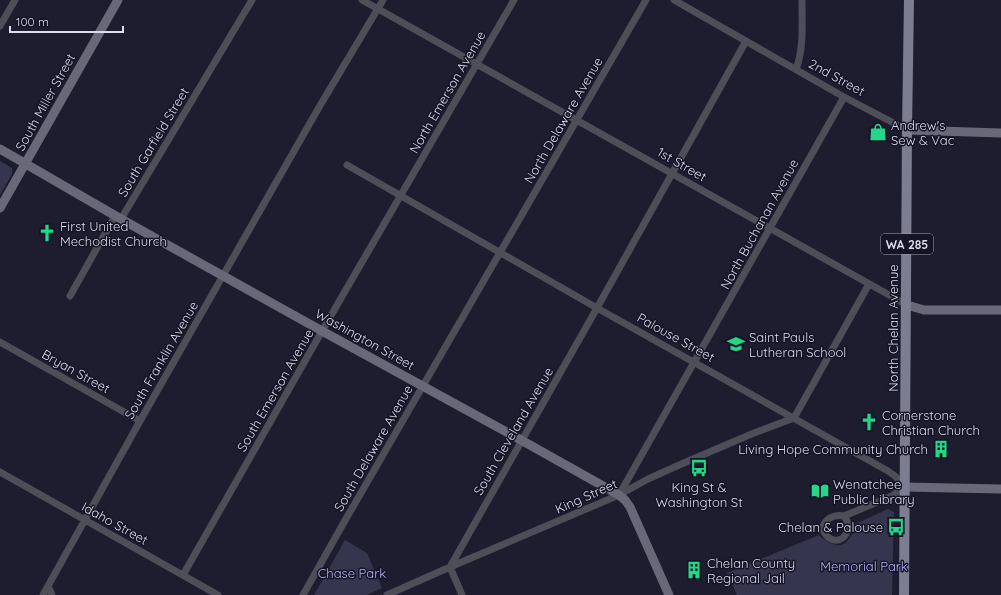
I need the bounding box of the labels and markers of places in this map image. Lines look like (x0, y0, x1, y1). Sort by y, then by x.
place label: Andrew's Sew & Vac (891, 117, 955, 148)
shop icon: Andrew's Sew & Vac (868, 122, 888, 142)
place label: First United Mechodist Church (60, 218, 167, 249)
church icon: First United Mechodist Church (37, 223, 57, 243)
place label: Saint Pauls Lutheran School (749, 329, 846, 360)
school or university icon: Saint Pauls Lutheran School (726, 334, 746, 354)
place label: Cornerstone Christian Church (882, 407, 980, 438)
church icon: Cornerstone Christian Church (859, 412, 879, 432)
building icon: Living Hope Community Church (931, 439, 951, 459)
place label: Living Hope Community Church (738, 441, 928, 457)
bus stop icon: King St & Washington St (689, 458, 709, 478)
place label: Wenatchee Public Library (833, 476, 915, 507)
place label: King St & Washington St (655, 479, 743, 510)
library icon: Wenatchee Public Library (810, 481, 830, 501)
bus stop icon: Chelan & Palouse (886, 517, 906, 537)
place label: Chelan & Palouse (778, 519, 883, 535)
place label: Chelan County Regional Jail (707, 555, 795, 586)
building icon: Chelan County Regional Jail (684, 560, 704, 580)

